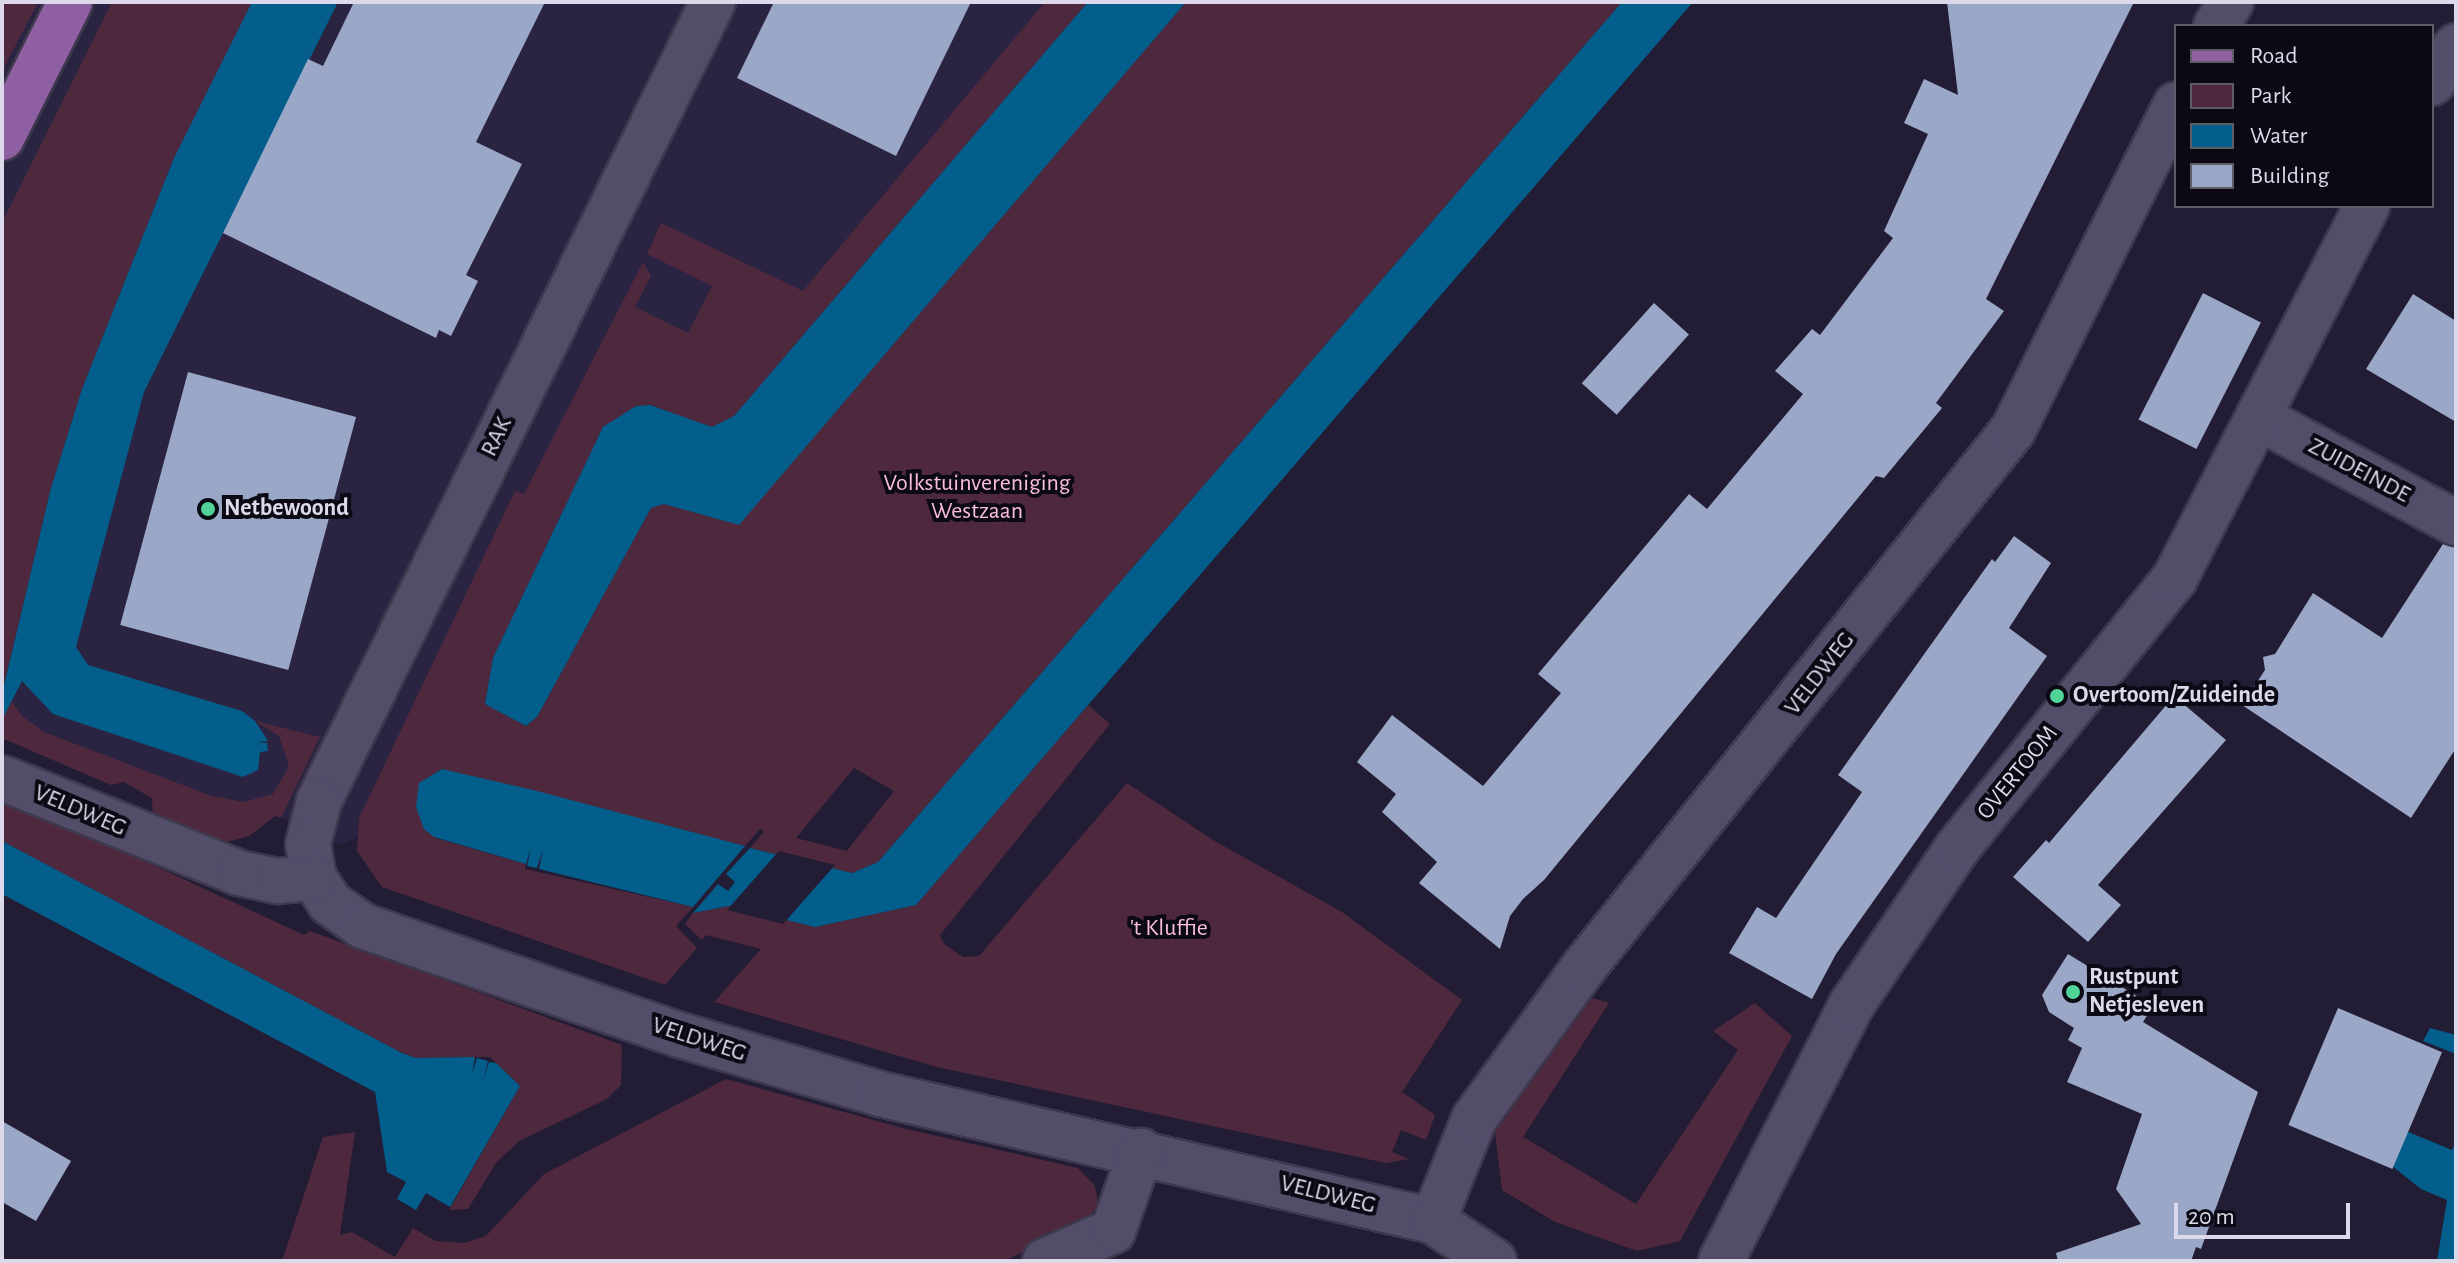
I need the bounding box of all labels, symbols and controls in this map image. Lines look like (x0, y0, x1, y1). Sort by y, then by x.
legend (2174, 24, 2434, 208)
text: Road (2250, 44, 2298, 68)
text: Park (2250, 84, 2291, 108)
text: Water (2250, 124, 2307, 148)
text: Building (2250, 164, 2329, 188)
street label: RAK (475, 413, 519, 461)
street label: ZUIDEINDE (2303, 432, 2415, 510)
park label: Volkstuinvereniging Westzaan (883, 470, 1071, 526)
place label: Netbewoond (224, 495, 349, 523)
marker: Netbewoond (199, 500, 217, 518)
street label: VELDWEG (1779, 627, 1861, 721)
place label: Overtoom/Zuideinde (2073, 682, 2275, 710)
marker: Overtoom/Zuideinde (2048, 687, 2066, 705)
street label: OVERTOOM (1971, 720, 2065, 826)
street label: VELDWEG (30, 779, 130, 843)
park label: 't Kluffie (1130, 915, 1208, 943)
place label: Rustpunt Netjesleven (2089, 964, 2204, 1020)
marker: Rustpunt Netjesleven (2064, 983, 2082, 1001)
street label: VELDWEG (648, 1011, 750, 1069)
street label: VELDWEG (1277, 1169, 1379, 1221)
scale bar (2178, 1187, 2354, 1237)
text: 20 m (2188, 1205, 2235, 1229)

